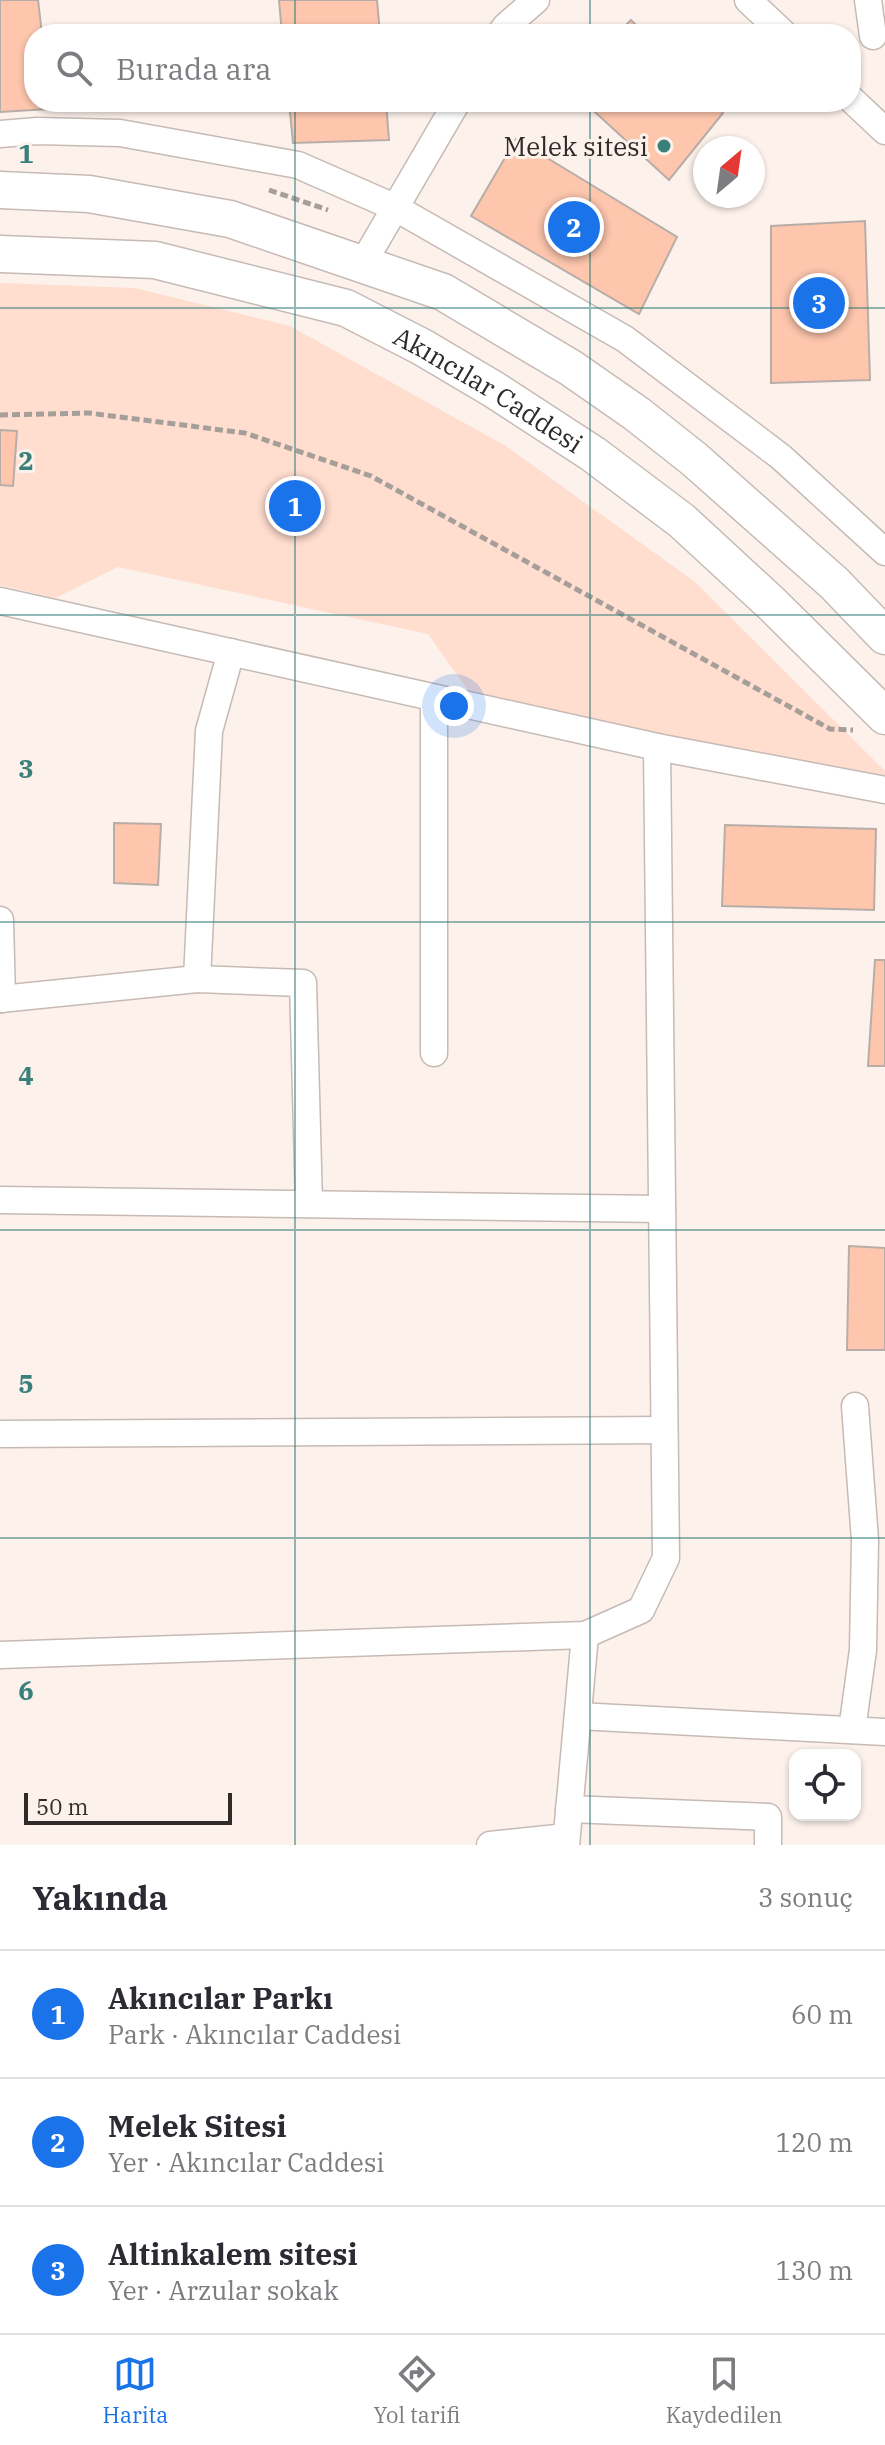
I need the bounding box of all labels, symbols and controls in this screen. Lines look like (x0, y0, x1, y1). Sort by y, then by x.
search box (24, 24, 861, 112)
icon: search (52, 46, 96, 90)
text: Burada ara (116, 49, 272, 88)
place label: Melek sitesi (504, 129, 648, 163)
text: 1 (18, 136, 34, 170)
north arrow (693, 136, 765, 208)
marker: Melek sitesi (655, 137, 673, 155)
pin: 2 (548, 197, 600, 257)
pin: 3 (793, 273, 845, 333)
street label: Akıncılar Caddesi (388, 318, 590, 460)
text: 2 (18, 443, 34, 477)
pin: 1 (269, 476, 321, 536)
your location (434, 686, 474, 726)
text: 3 (18, 751, 34, 785)
text: 4 (18, 1058, 34, 1092)
text: 5 (18, 1366, 34, 1400)
text: 6 (18, 1673, 34, 1707)
map controls (789, 1749, 861, 1821)
button: locate (789, 1749, 861, 1821)
scale bar (24, 1789, 232, 1825)
text: 50 m (36, 1792, 88, 1821)
text: Yakında (32, 1875, 168, 1919)
text: 3 sonuç (758, 1880, 853, 1914)
text: Akıncılar Parkı (108, 1978, 333, 2017)
text: 1 (50, 1997, 66, 2031)
text: 60 m (791, 1997, 853, 2031)
text: Park · Akıncılar Caddesi (108, 2017, 401, 2051)
text: Melek Sitesi (108, 2106, 287, 2145)
text: 2 (50, 2125, 66, 2159)
text: 120 m (775, 2125, 853, 2159)
text: Yer · Akıncılar Caddesi (108, 2145, 385, 2179)
text: Altinkalem sitesi (108, 2234, 358, 2273)
text: 3 (50, 2253, 66, 2287)
text: 130 m (775, 2253, 853, 2287)
text: Yer · Arzular sokak (108, 2273, 339, 2307)
tab: Harita (103, 2352, 168, 2429)
tab: Yol tarifi (374, 2352, 460, 2429)
tab: Kaydedilen (666, 2352, 782, 2429)

